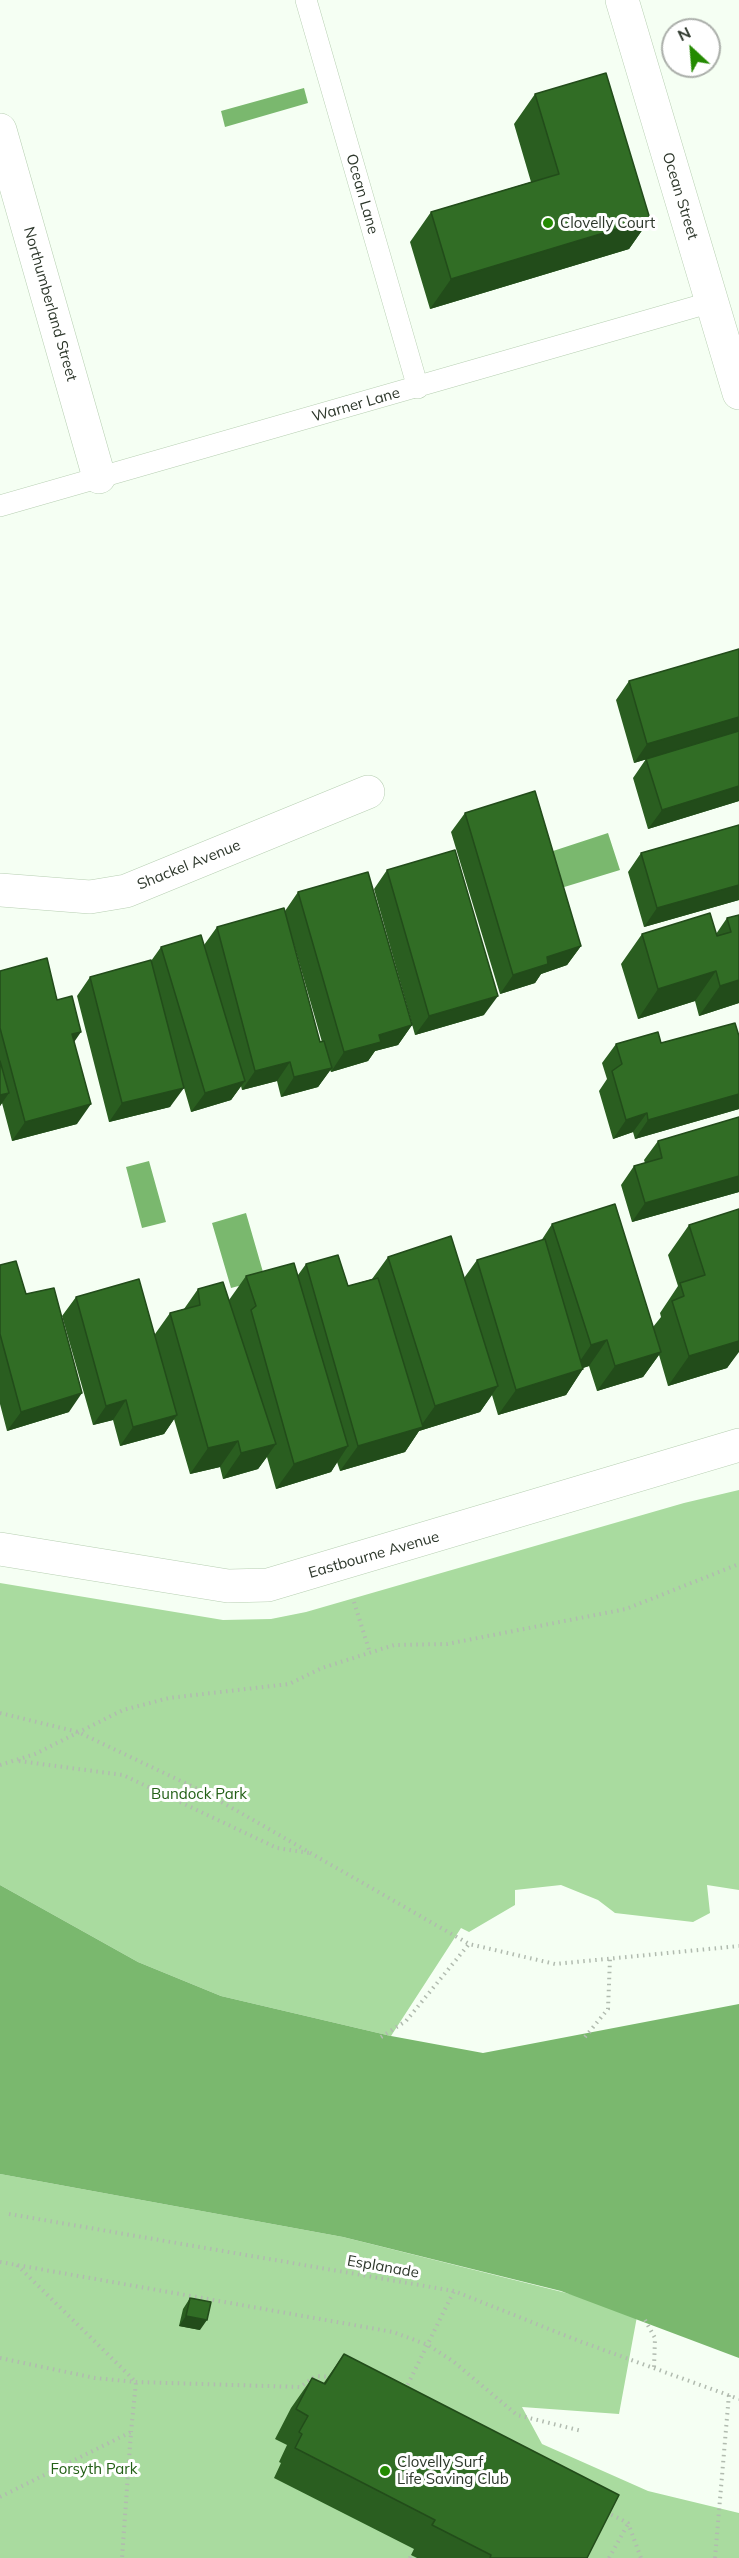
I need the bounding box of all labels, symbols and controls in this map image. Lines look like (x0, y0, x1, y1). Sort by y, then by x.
north arrow (661, 18, 721, 78)
text: N (674, 22, 694, 45)
street label: Ocean Street (658, 150, 702, 242)
street label: Ocean Lane (342, 152, 382, 236)
place label: Clovelly Court (560, 214, 655, 232)
marker: Clovelly Court (541, 216, 555, 230)
street label: Northumberland Street (19, 225, 81, 383)
street label: Warner Lane (310, 384, 402, 426)
street label: Shackel Avenue (135, 836, 243, 894)
street label: Eastbourne Avenue (307, 1528, 441, 1582)
park label: Bundock Park (151, 1785, 247, 1803)
street label: Esplanade (346, 2252, 420, 2282)
place label: Clovelly Surf Life Saving Club (397, 2453, 509, 2488)
park label: Forsyth Park (51, 2460, 137, 2478)
marker: Clovelly Surf Life Saving Club (378, 2464, 392, 2478)

